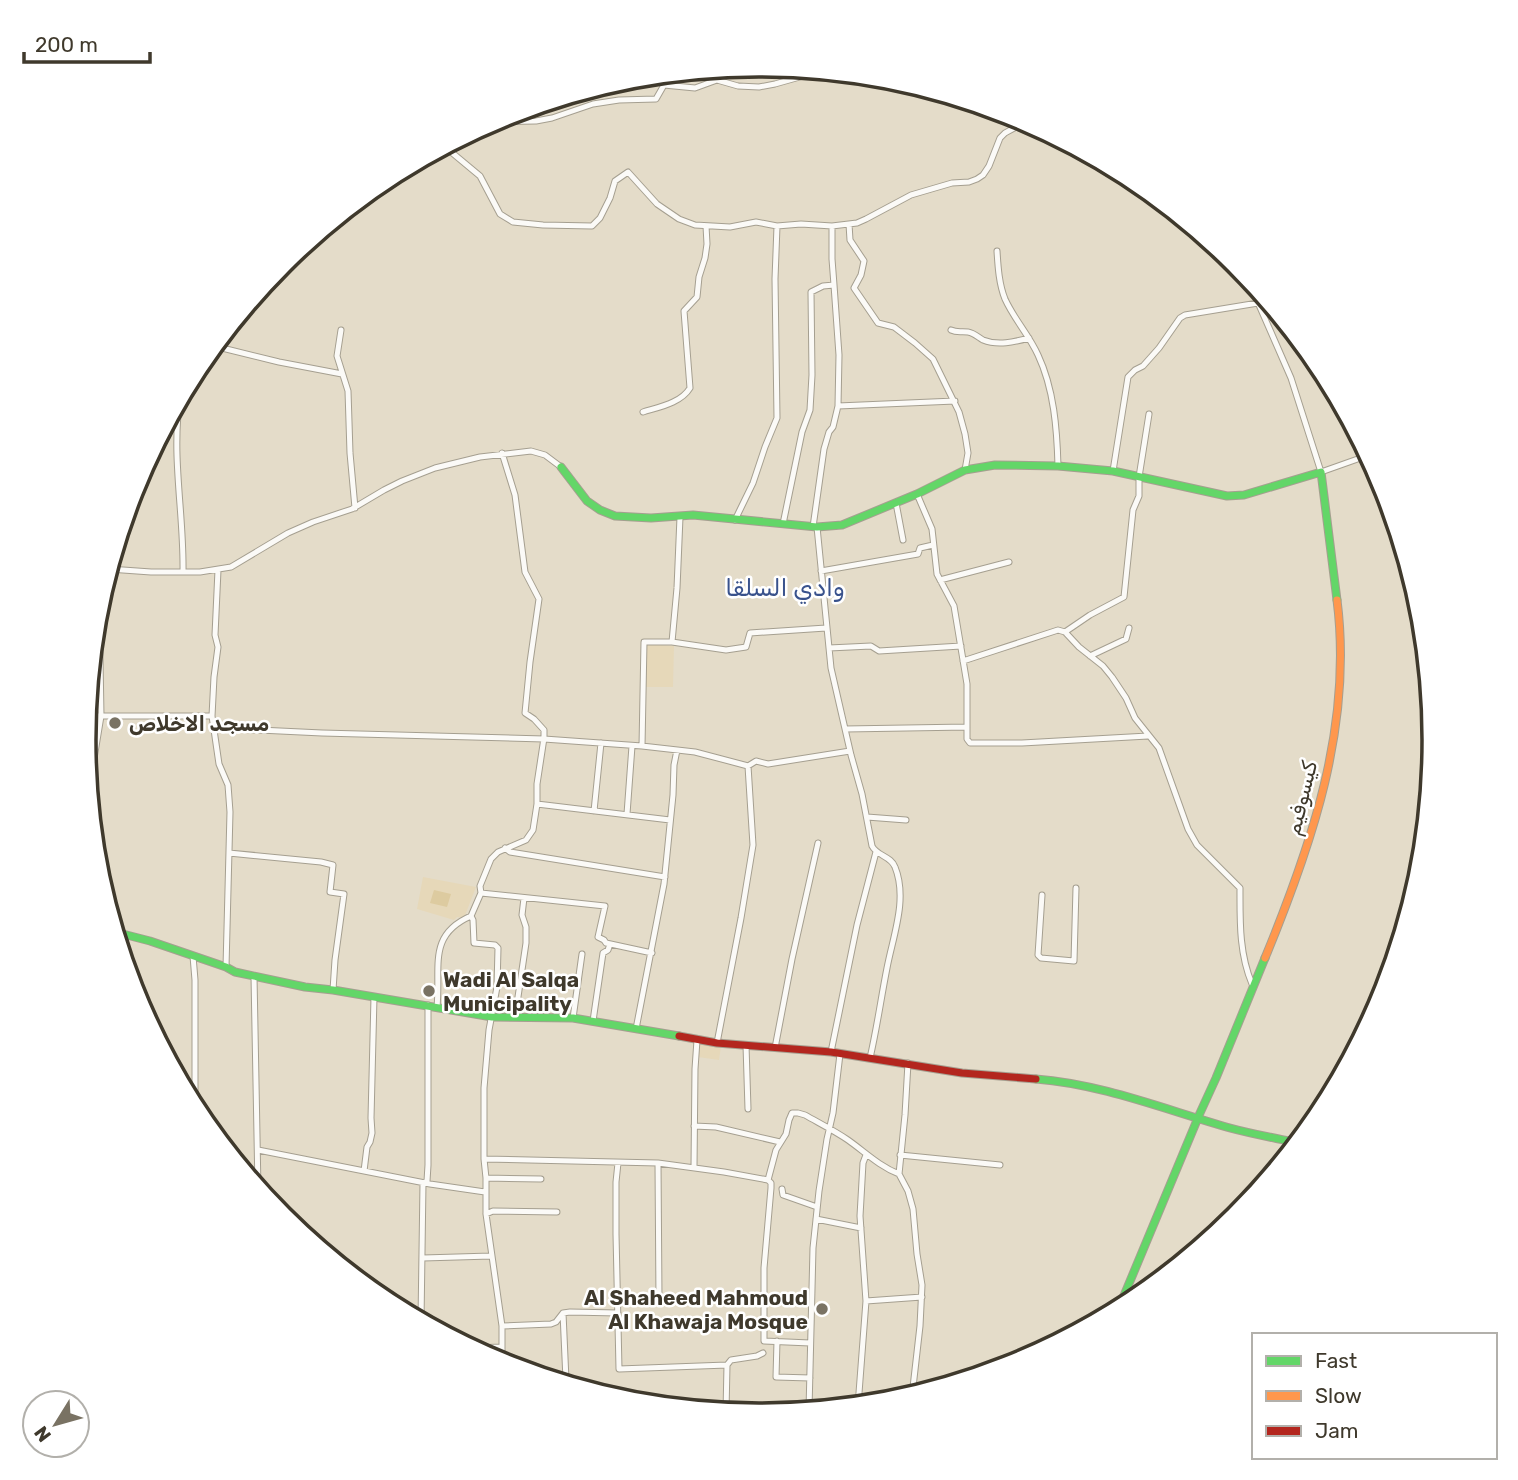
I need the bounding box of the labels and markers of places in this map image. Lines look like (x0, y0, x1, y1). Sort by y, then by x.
place label: مسجد الاخلاص (129, 711, 269, 736)
marker: مسجد الاخلاص (107, 715, 123, 731)
place label: Wadi Al Salqa Municipality (443, 967, 579, 1016)
marker: Wadi Al Salqa Municipality (421, 983, 437, 999)
place label: Al Shaheed Mahmoud Al Khawaja Mosque (584, 1285, 808, 1334)
marker: Al Shaheed Mahmoud Al Khawaja Mosque (814, 1301, 830, 1317)

